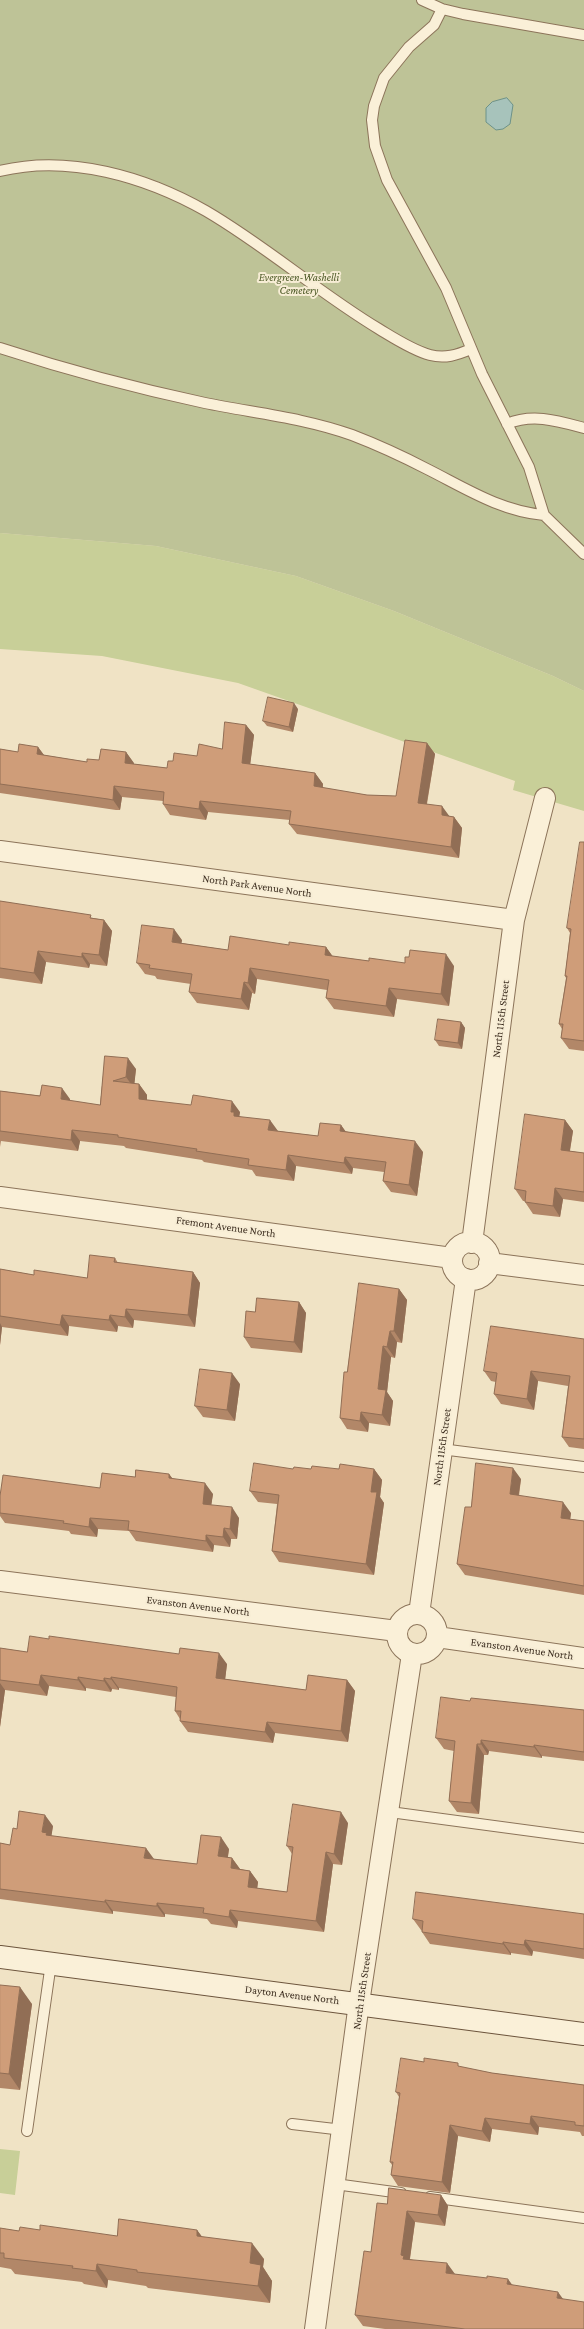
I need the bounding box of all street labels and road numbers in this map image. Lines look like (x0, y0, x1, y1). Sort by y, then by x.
street label: North Park Avenue North (201, 872, 313, 900)
street label: North 115th Street (490, 980, 512, 1058)
street label: Fremont Avenue North (175, 1213, 277, 1241)
street label: North 115th Street (430, 1407, 454, 1487)
street label: Evanston Avenue North (146, 1593, 250, 1619)
street label: Evanston Avenue North (470, 1635, 574, 1663)
street label: North 115th Street (350, 1951, 374, 2031)
street label: Dayton Avenue North (244, 1983, 340, 2007)

